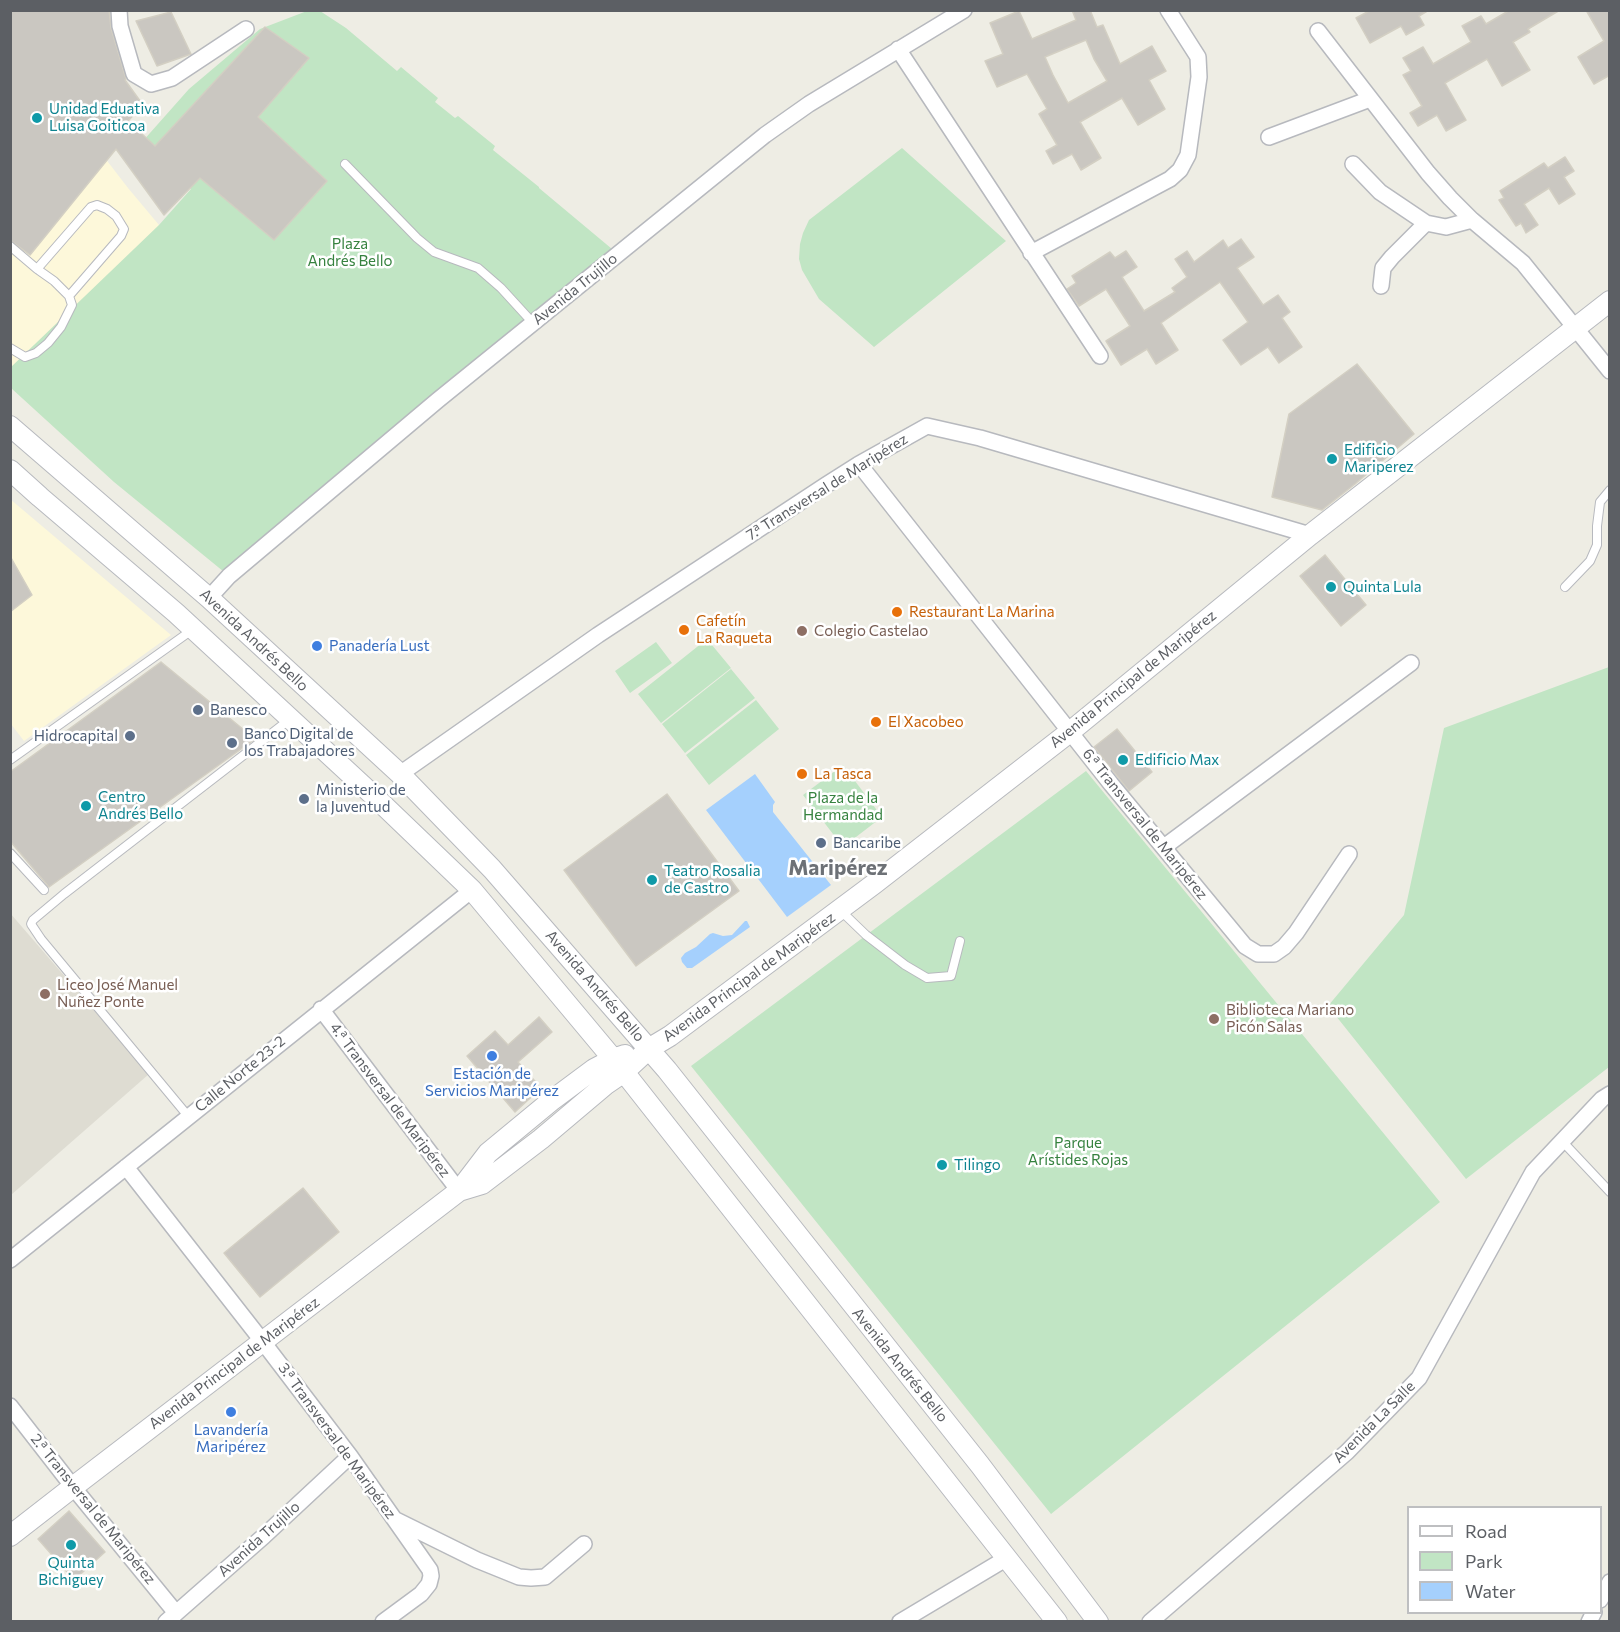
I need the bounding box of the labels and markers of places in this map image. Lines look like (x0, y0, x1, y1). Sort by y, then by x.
place label: Unidad Eduativa Luisa Goiticoa (49, 100, 160, 135)
marker: Unidad Eduativa Luisa Goiticoa (30, 111, 44, 125)
place label: Edificio Mariperez (1344, 441, 1414, 476)
marker: Edificio Mariperez (1325, 452, 1339, 466)
place label: Quinta Lula (1343, 578, 1422, 596)
marker: Quinta Lula (1324, 580, 1338, 594)
place label: Restaurant La Marina (909, 603, 1055, 621)
marker: Restaurant La Marina (890, 605, 904, 619)
place label: Cafetín La Raqueta (696, 612, 772, 647)
place label: Colegio Castelao (814, 622, 928, 640)
marker: Cafetín La Raqueta (677, 623, 691, 637)
marker: Colegio Castelao (795, 624, 809, 638)
place label: Panadería Lust (329, 637, 430, 655)
marker: Panadería Lust (310, 639, 324, 653)
place label: Banesco (210, 701, 267, 719)
marker: Banesco (191, 703, 205, 717)
place label: El Xacobeo (888, 713, 964, 731)
marker: El Xacobeo (869, 715, 883, 729)
place label: Banco Digital de los Trabajadores (244, 725, 355, 760)
place label: Hidrocapital (34, 727, 118, 745)
marker: Hidrocapital (123, 729, 137, 743)
marker: Banco Digital de los Trabajadores (225, 736, 239, 750)
place label: Edificio Max (1135, 751, 1219, 769)
marker: Edificio Max (1116, 753, 1130, 767)
place label: La Tasca (814, 765, 872, 783)
marker: La Tasca (795, 767, 809, 781)
place label: Ministerio de la Juventud (316, 781, 406, 816)
place label: Centro Andrés Bello (98, 788, 183, 823)
marker: Ministerio de la Juventud (297, 792, 311, 806)
marker: Centro Andrés Bello (79, 799, 93, 813)
place label: Bancaribe (833, 834, 901, 852)
marker: Bancaribe (814, 836, 828, 850)
place label: Teatro Rosalia de Castro (664, 862, 760, 897)
marker: Teatro Rosalia de Castro (645, 873, 659, 887)
place label: Liceo José Manuel Nuñez Ponte (57, 976, 178, 1011)
marker: Liceo José Manuel Nuñez Ponte (38, 987, 52, 1001)
place label: Biblioteca Mariano Picón Salas (1226, 1001, 1354, 1036)
marker: Biblioteca Mariano Picón Salas (1207, 1012, 1221, 1026)
marker: Estación de Servicios Maripérez (485, 1049, 499, 1063)
place label: Estación de Servicios Maripérez (425, 1065, 559, 1100)
place label: Tilingo (954, 1156, 1001, 1174)
marker: Tilingo (935, 1158, 949, 1172)
marker: Lavandería Maripérez (224, 1405, 238, 1419)
place label: Lavandería Maripérez (194, 1421, 268, 1456)
marker: Quinta Bichiguey (64, 1538, 78, 1552)
place label: Quinta Bichiguey (38, 1554, 104, 1589)

